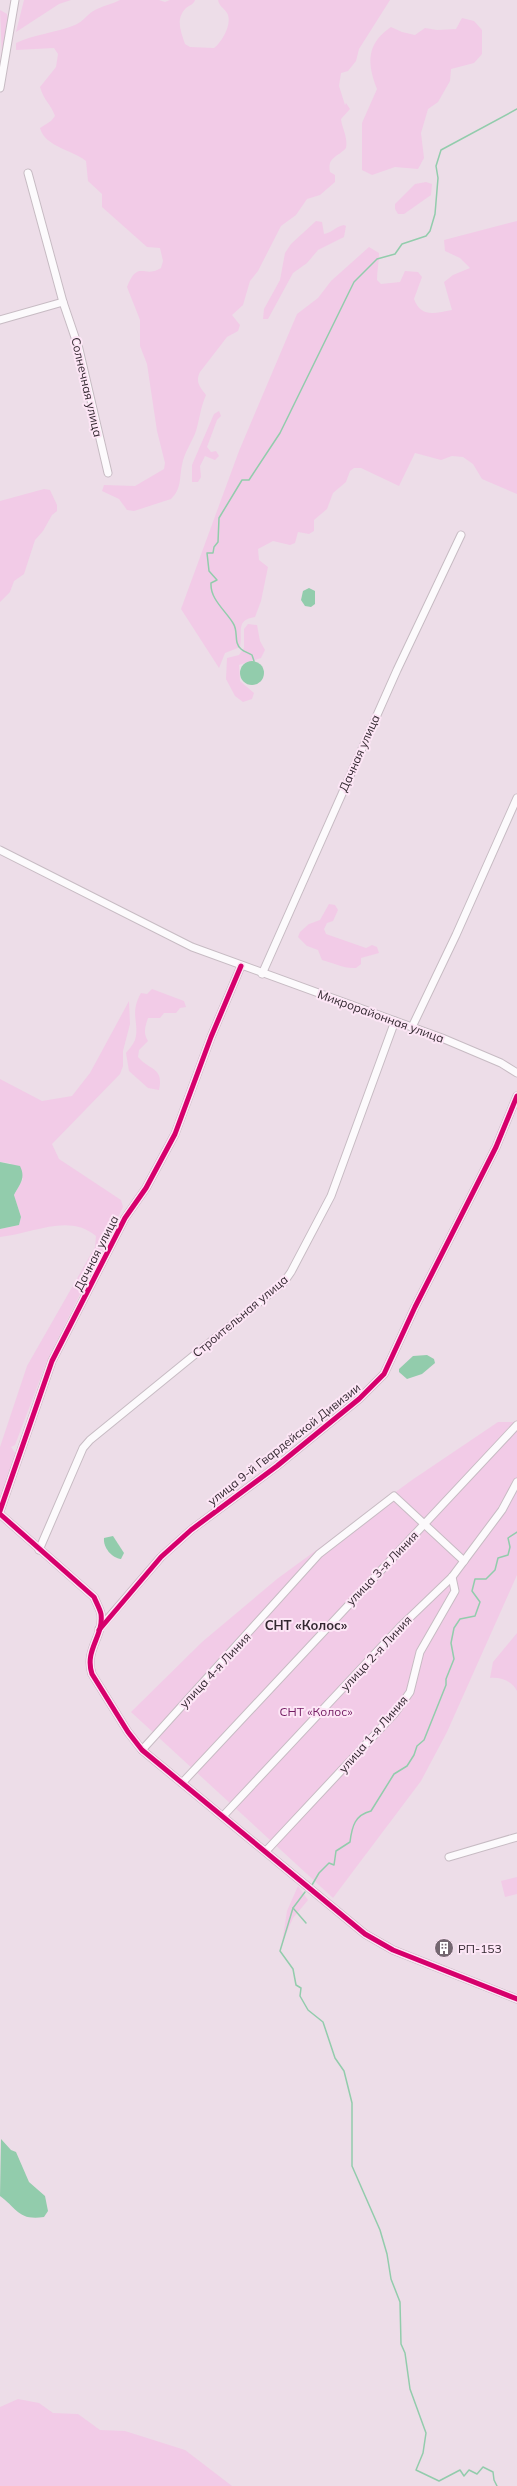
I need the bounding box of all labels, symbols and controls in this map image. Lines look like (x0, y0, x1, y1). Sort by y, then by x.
street label: Солнечная улица (68, 336, 106, 438)
street label: Дачная улица (335, 712, 383, 794)
street label: Микрорайонная улица (316, 986, 446, 1046)
street label: Дачная улица (71, 1213, 121, 1293)
street label: Строительная улица (189, 1272, 291, 1360)
street label: улица 9-й Гвардейской Дивизии (205, 1380, 363, 1508)
street label: улица 3-я Линия (343, 1528, 421, 1608)
street label: улица 2-я Линия (337, 1612, 415, 1694)
district label: СНТ «Колос» (265, 1617, 348, 1633)
street label: улица 4-я Линия (176, 1629, 254, 1711)
street label: улица 1-я Линия (335, 1692, 411, 1776)
park label: СНТ «Колос» (279, 1704, 353, 1719)
building icon: РП-153 (433, 1937, 455, 1959)
place label: РП-153 (458, 1941, 502, 1956)

